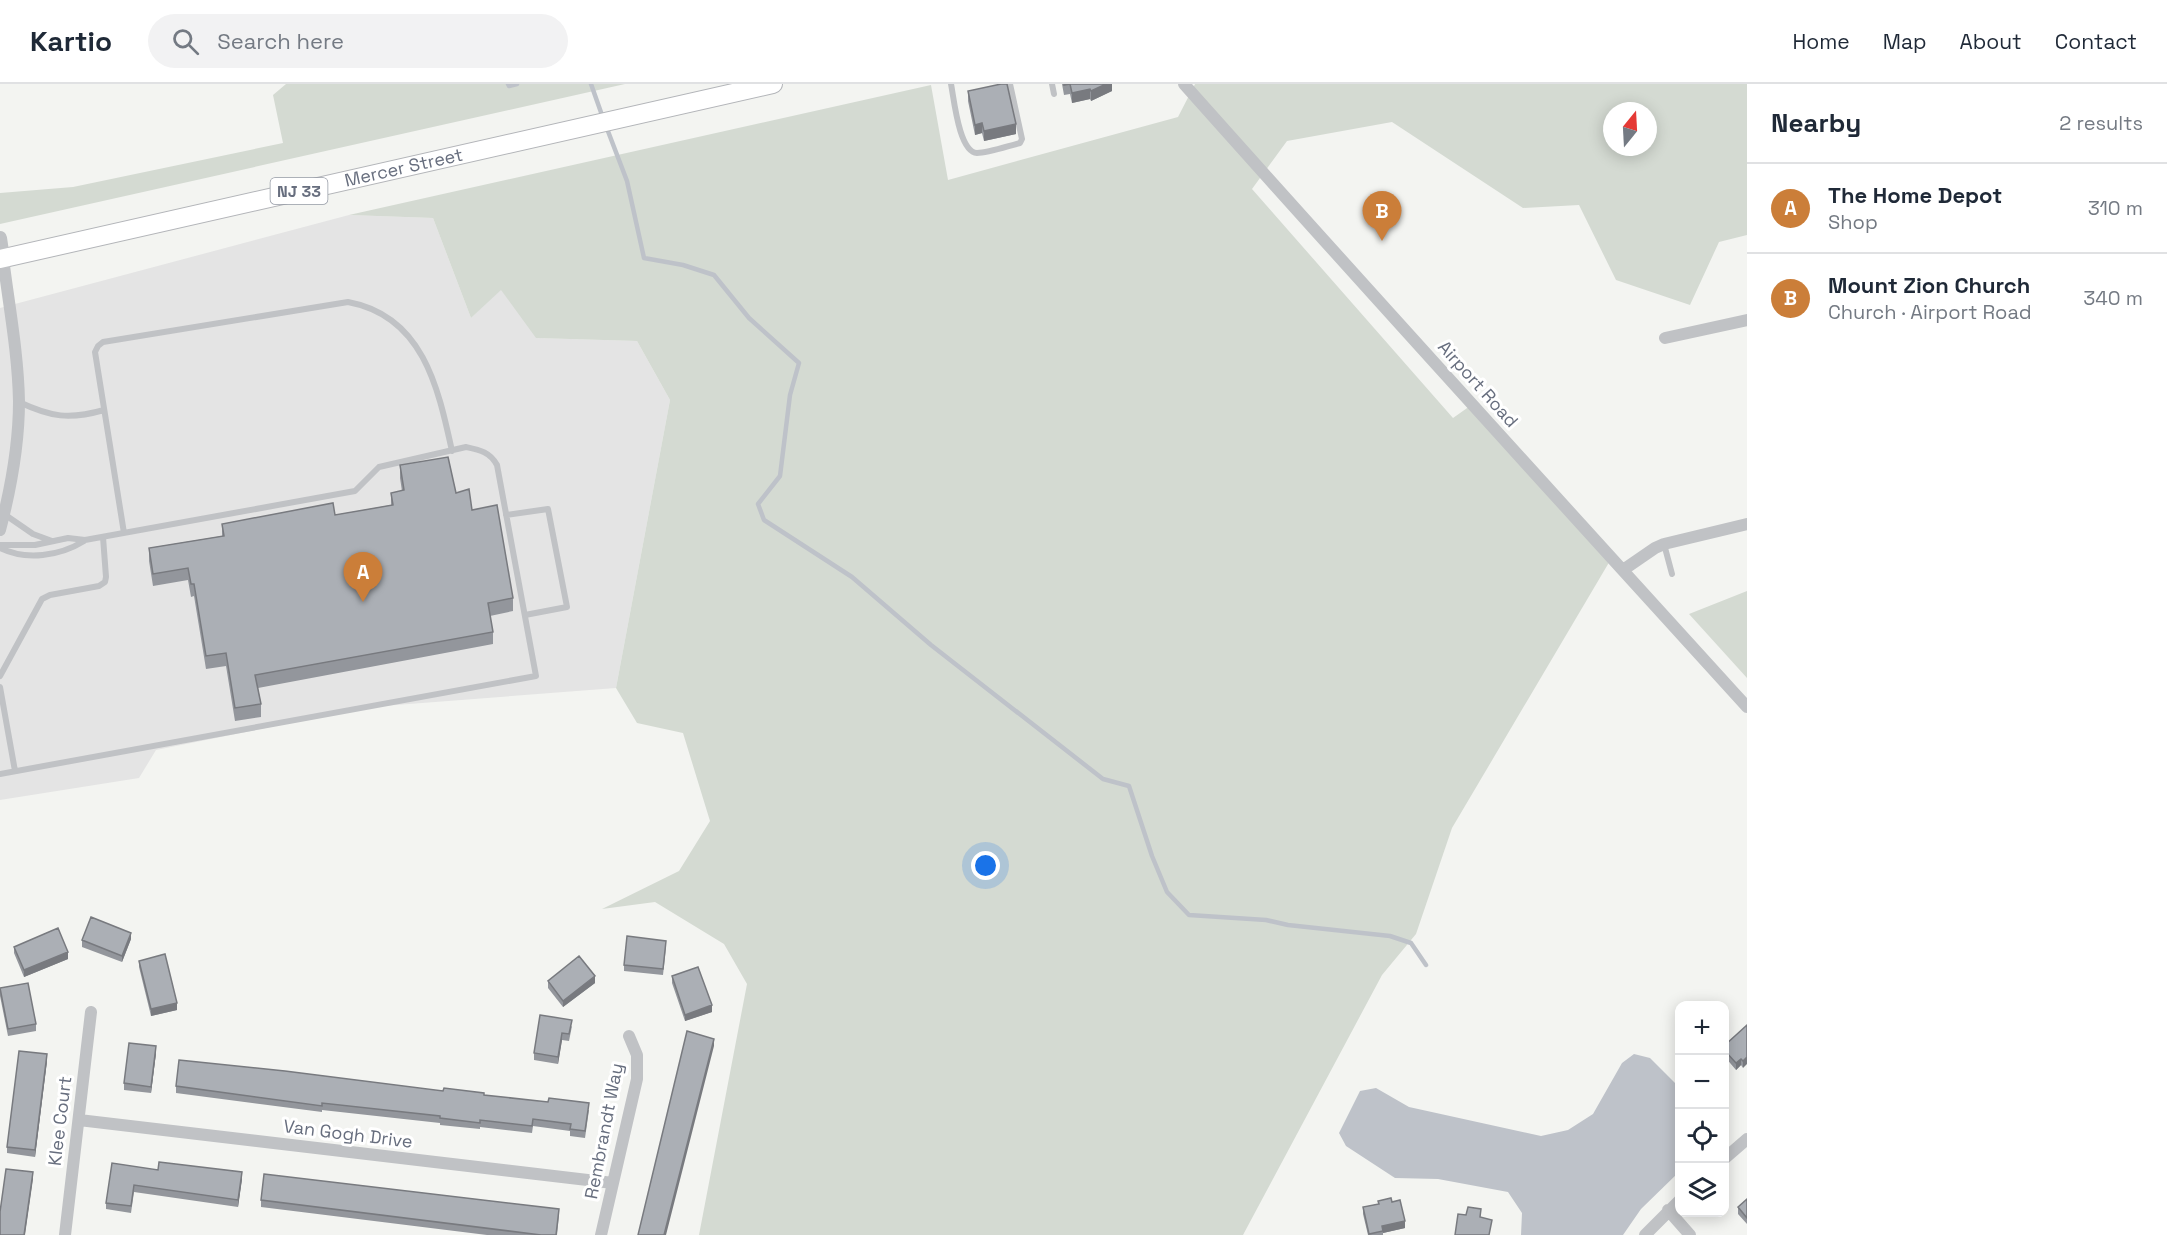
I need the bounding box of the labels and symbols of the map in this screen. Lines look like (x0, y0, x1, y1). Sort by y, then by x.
north arrow (1603, 102, 1657, 156)
street label: Mercer Street (342, 143, 465, 192)
road number: NJ 33 (270, 178, 328, 204)
pin: B (1362, 192, 1402, 241)
street label: Airport Road (1433, 335, 1523, 432)
pin: A (344, 552, 382, 602)
your location (971, 851, 1000, 880)
street label: Rembrandt Way (579, 1061, 628, 1201)
street label: Klee Court (43, 1075, 76, 1167)
street label: Van Gogh Drive (282, 1114, 414, 1153)

